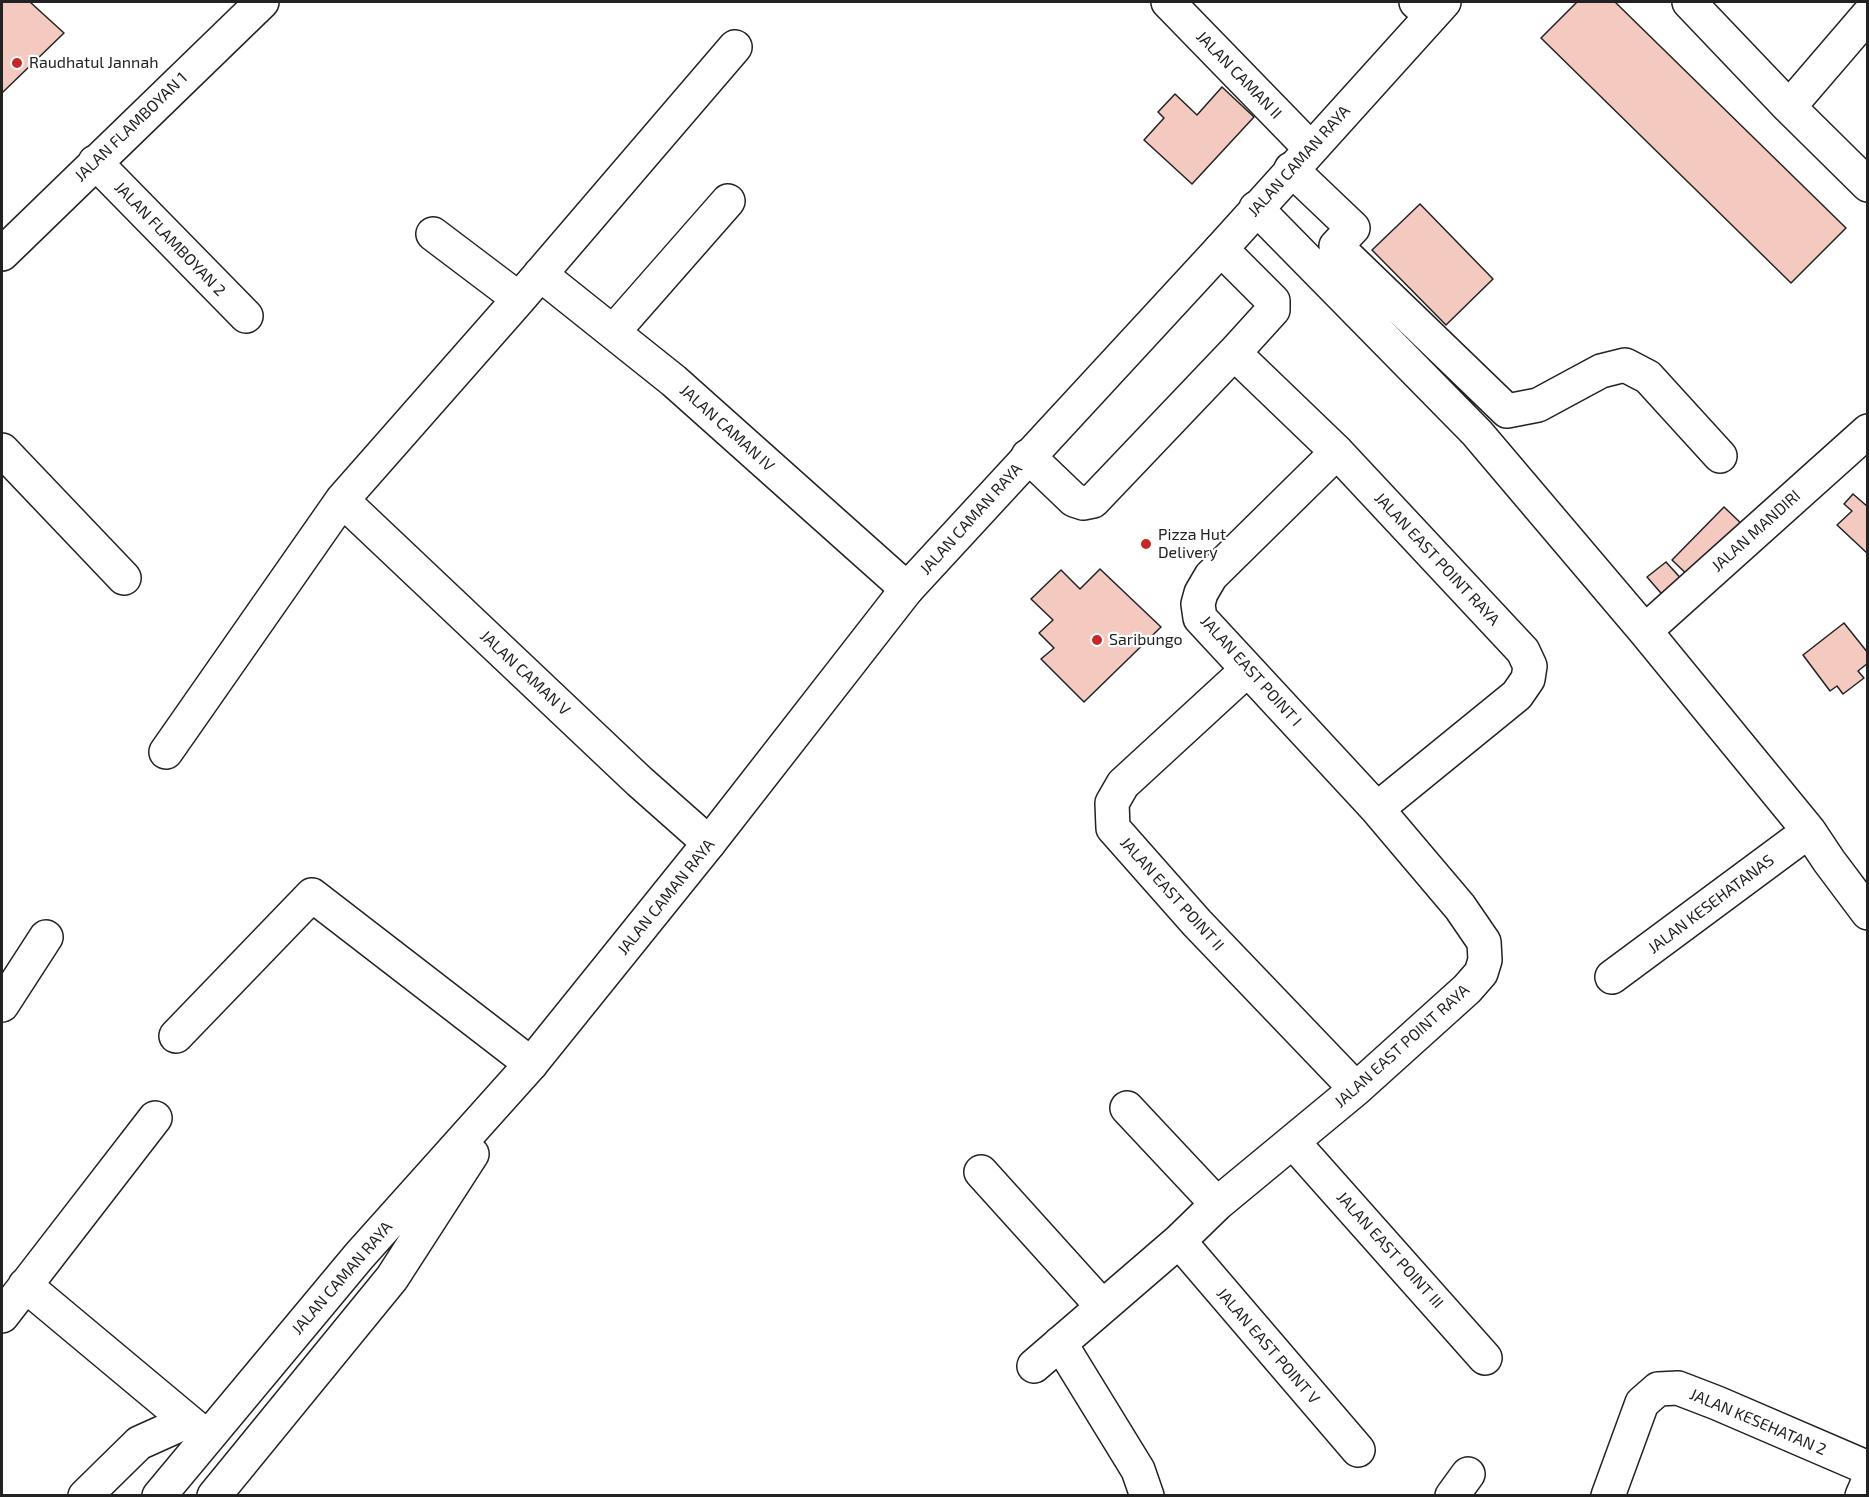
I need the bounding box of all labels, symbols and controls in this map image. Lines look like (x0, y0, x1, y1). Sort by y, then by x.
street label: JALAN CAMAN II (1192, 27, 1286, 123)
place label: Raudhatul Jannah (29, 53, 158, 73)
marker: Raudhatul Jannah (10, 56, 24, 70)
street label: JALAN FLAMBOYAN 1 (71, 68, 191, 186)
street label: JALAN CAMAN RAYA (1244, 101, 1354, 221)
street label: JALAN FLAMBOYAN 2 (110, 178, 230, 300)
street label: JALAN CAMAN IV (676, 381, 778, 475)
street label: JALAN CAMAN RAYA (916, 459, 1026, 579)
street label: JALAN MANDIRI (1708, 486, 1804, 576)
street label: JALAN EAST POINT RAYA (1370, 489, 1504, 629)
place label: Pizza Hut Delivery (1158, 525, 1226, 563)
marker: Pizza Hut Delivery (1139, 537, 1153, 551)
street label: JALAN EAST POINT I (1196, 612, 1306, 730)
street label: JALAN CAMAN V (476, 626, 574, 720)
place label: Saribungo (1109, 630, 1183, 650)
marker: Saribungo (1090, 633, 1104, 647)
street label: JALAN EAST POINT II (1116, 833, 1228, 955)
street label: JALAN CAMAN RAYA (613, 835, 719, 959)
street label: JALAN KESEHATANAS (1644, 850, 1778, 958)
street label: JALAN EAST POINT RAYA (1331, 980, 1473, 1112)
street label: JALAN EAST POINT III (1333, 1188, 1447, 1312)
street label: JALAN CAMAN RAYA (288, 1218, 396, 1338)
street label: JALAN EAST POINT V (1212, 1284, 1324, 1408)
street label: JALAN KESEHATAN 2 (1687, 1385, 1829, 1459)

